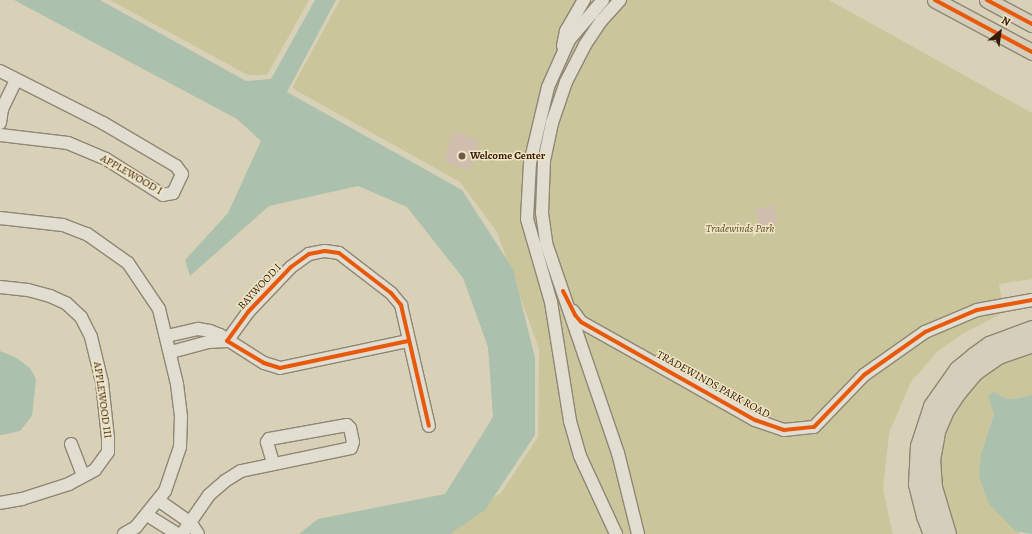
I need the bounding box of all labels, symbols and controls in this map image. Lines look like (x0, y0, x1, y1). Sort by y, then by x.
north arrow (980, 12, 1020, 52)
text: N (999, 13, 1013, 30)
place label: Welcome Center (470, 149, 545, 163)
marker: Welcome Center (457, 151, 467, 161)
street label: APPLEWOOD I (98, 152, 164, 198)
park label: Tradewinds Park (706, 222, 774, 236)
street label: BAYWOOD I (235, 261, 285, 313)
street label: TRADEWINDS PARK ROAD (654, 348, 772, 422)
street label: APPLEWOOD III (90, 361, 114, 439)

